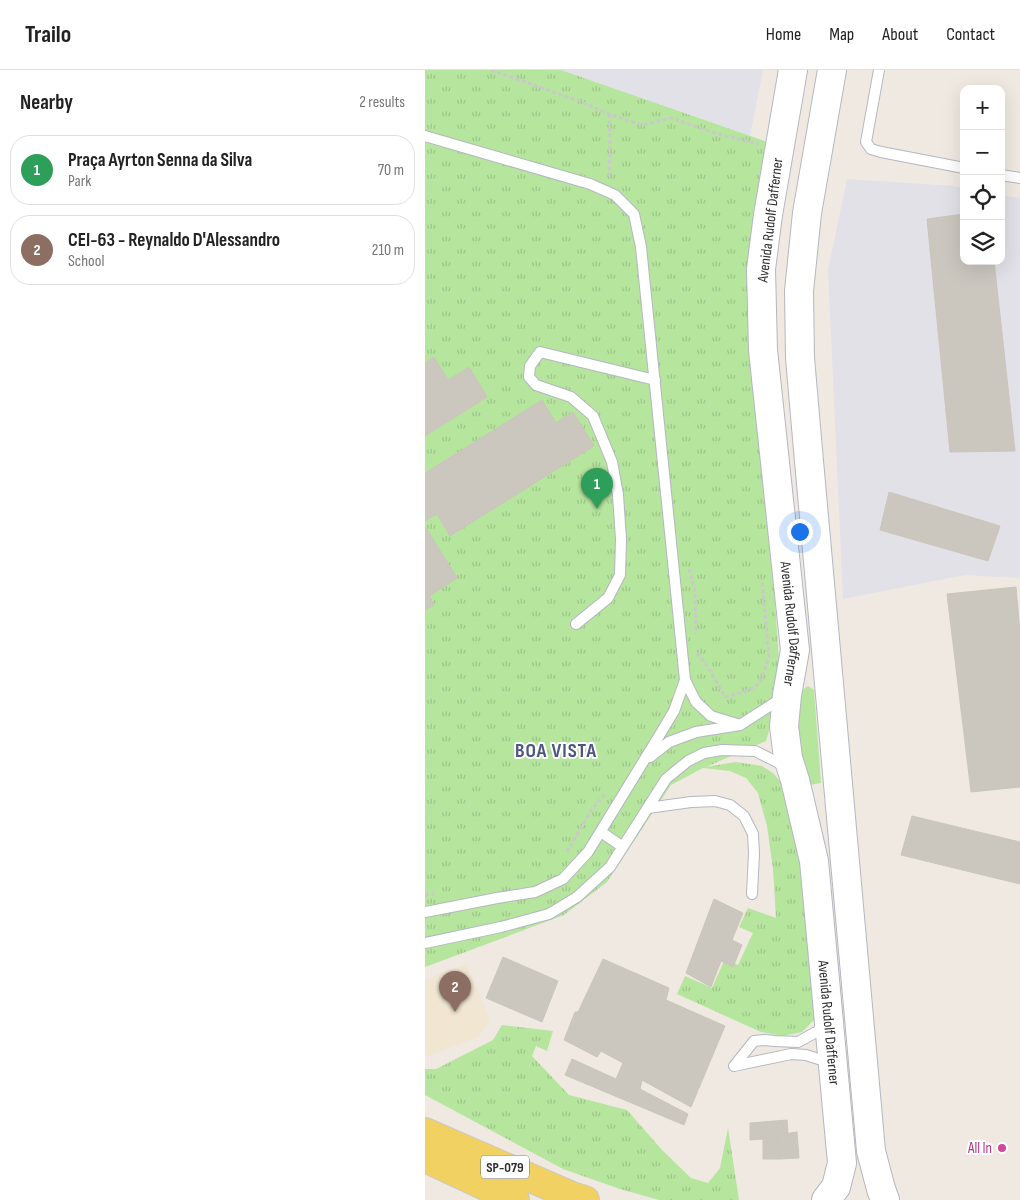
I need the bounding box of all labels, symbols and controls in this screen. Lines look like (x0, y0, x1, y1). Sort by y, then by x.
text: Trailo (25, 20, 71, 49)
text: Home (766, 24, 801, 45)
text: Map (829, 24, 854, 45)
text: About (882, 24, 918, 45)
text: Contact (946, 24, 995, 45)
map controls (960, 85, 1005, 265)
button: + (960, 85, 1005, 130)
text: Nearby (20, 90, 73, 115)
text: 2 results (359, 93, 405, 112)
button: − (960, 130, 1005, 175)
text: Praça Ayrton Senna da Silva (68, 149, 252, 172)
street label: Avenida Rudolf Dafferner (753, 156, 788, 284)
text: 1 (34, 161, 40, 180)
text: 70 m (378, 161, 404, 180)
text: Park (68, 172, 91, 191)
button: locate (960, 175, 1005, 220)
button: layers (960, 220, 1005, 265)
text: CEI-63 - Reynaldo D'Alessandro (68, 229, 280, 252)
text: 2 (33, 241, 41, 260)
text: 210 m (372, 241, 404, 260)
text: School (68, 252, 104, 271)
pin: 1 (581, 468, 613, 509)
your location (787, 519, 813, 545)
street label: Avenida Rudolf Dafferner (776, 560, 804, 688)
district label: BOA VISTA (515, 739, 597, 763)
street label: Avenida Rudolf Dafferner (813, 958, 844, 1087)
pin: 2 (439, 971, 471, 1012)
place label: All In (967, 1139, 992, 1158)
marker: All In (996, 1142, 1008, 1154)
road number: SP-079 (481, 1156, 529, 1178)

